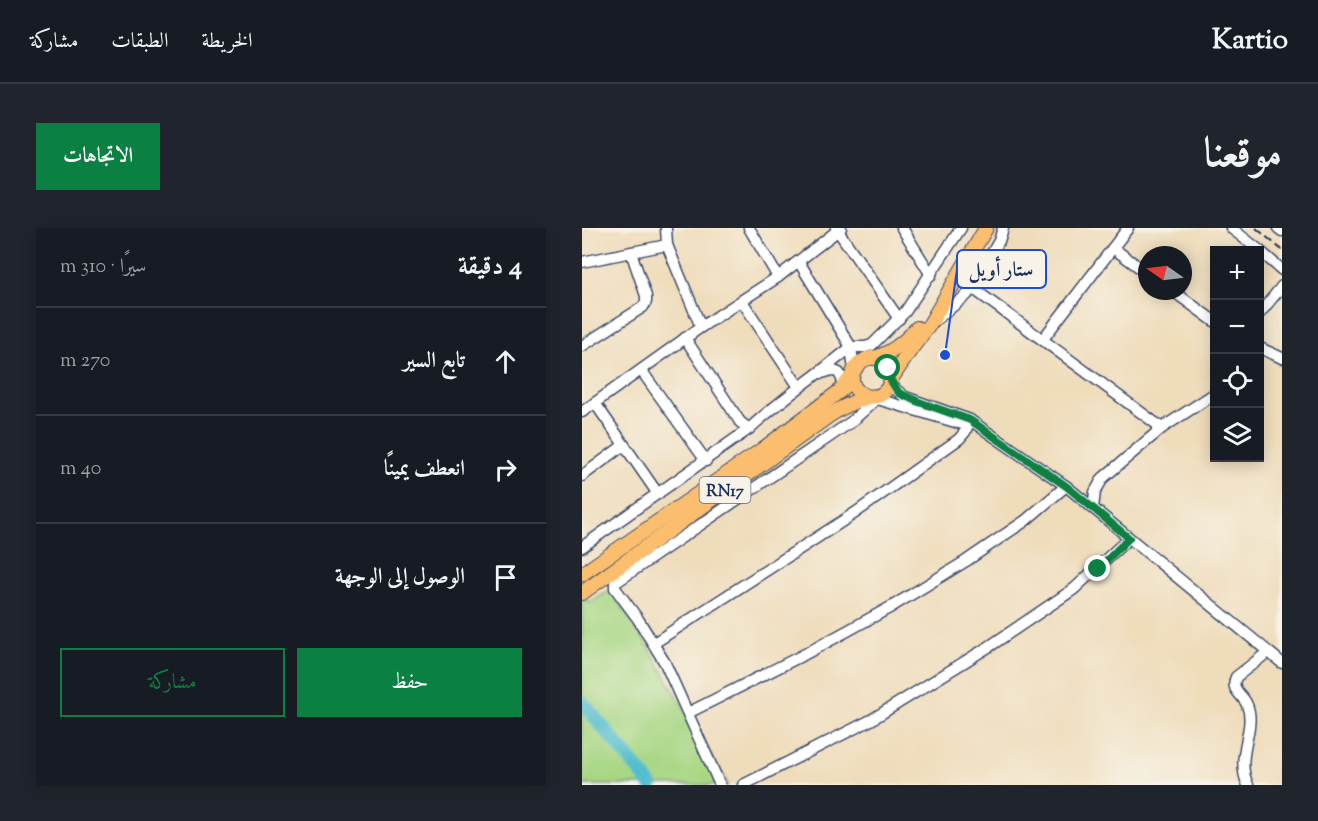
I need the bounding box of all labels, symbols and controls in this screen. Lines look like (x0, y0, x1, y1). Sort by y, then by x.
text: Kartio (1212, 21, 1288, 61)
text: مشاركة (30, 27, 78, 57)
text: الطبقات (111, 27, 168, 57)
text: الخريطة (201, 27, 253, 57)
button: الاتجاهات (36, 123, 160, 190)
text: موقعنا (1204, 126, 1282, 186)
north arrow (1138, 246, 1192, 300)
map controls (1210, 246, 1264, 462)
button: + (1210, 246, 1264, 300)
text: 4 دقيقة (458, 249, 522, 286)
callout: ستار أويل (957, 250, 1046, 288)
text: سيرًا · 310 m (60, 253, 146, 282)
text: ستار أويل (969, 256, 1033, 286)
button: − (1210, 300, 1264, 354)
icon: ahead (489, 345, 522, 378)
text: تابع السير (403, 346, 465, 378)
text: 270 m (60, 347, 110, 376)
route start (874, 354, 900, 380)
button: locate (1210, 354, 1264, 408)
button: layers (1210, 408, 1264, 462)
icon: right (489, 453, 522, 486)
text: انعطف يمينًا (384, 454, 465, 486)
text: 40 m (60, 455, 101, 484)
road number: RN17 (700, 477, 750, 503)
route end (1084, 555, 1110, 581)
icon: arrive (489, 561, 522, 594)
text: الوصول إلى الوجهة (335, 562, 465, 594)
button: مشاركة (60, 648, 285, 717)
button: حفظ (297, 648, 522, 717)

